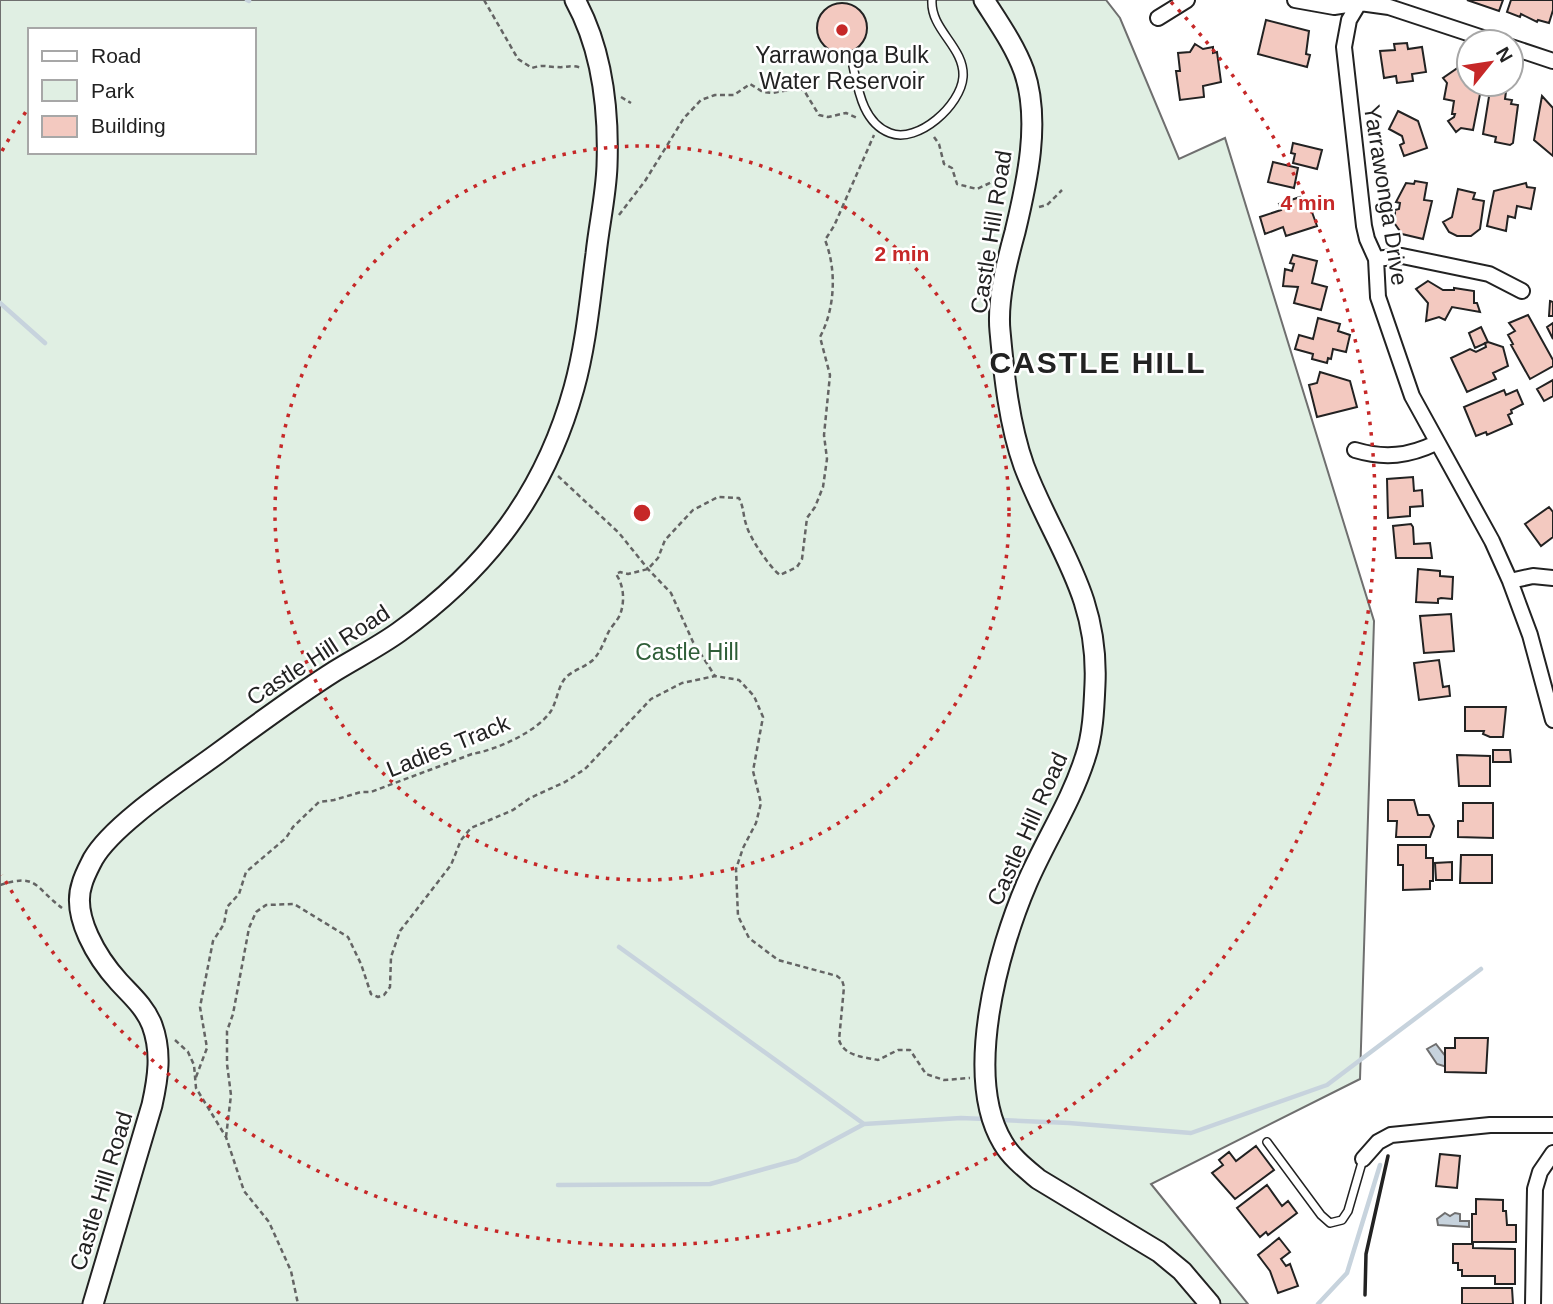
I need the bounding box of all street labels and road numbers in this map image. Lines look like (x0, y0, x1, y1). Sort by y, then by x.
street label: Yarrawonga Drive (1359, 103, 1413, 287)
street label: Castle Hill Road (965, 149, 1017, 315)
street label: Castle Hill Road (242, 599, 394, 711)
street label: Ladies Track (383, 709, 514, 782)
street label: Castle Hill Road (982, 748, 1072, 910)
street label: Castle Hill Road (64, 1108, 138, 1274)

